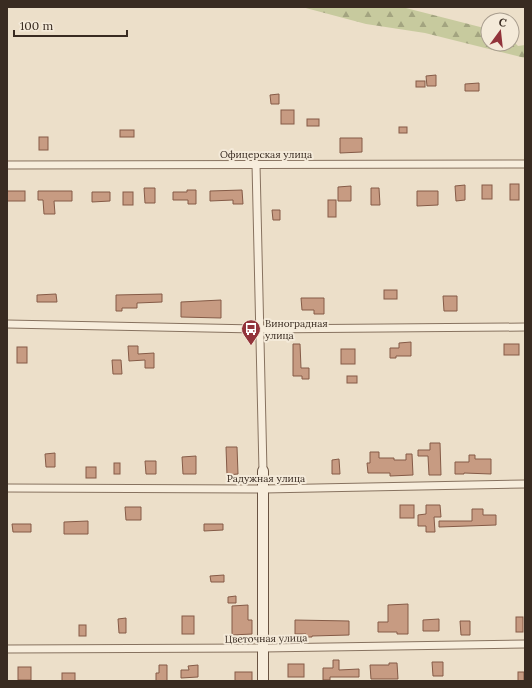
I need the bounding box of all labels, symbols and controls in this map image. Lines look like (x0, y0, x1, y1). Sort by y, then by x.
scale bar (14, 12, 127, 38)
north arrow (480, 12, 520, 52)
text: С (497, 15, 508, 30)
text: 100 m (20, 18, 53, 33)
street label: Офицерская улица (220, 148, 312, 161)
place label: Виноградная улица (265, 317, 328, 342)
bus stop icon: Виноградная улица (240, 318, 262, 346)
street label: Радужная улица (227, 472, 305, 485)
street label: Цветочная улица (225, 631, 307, 646)

